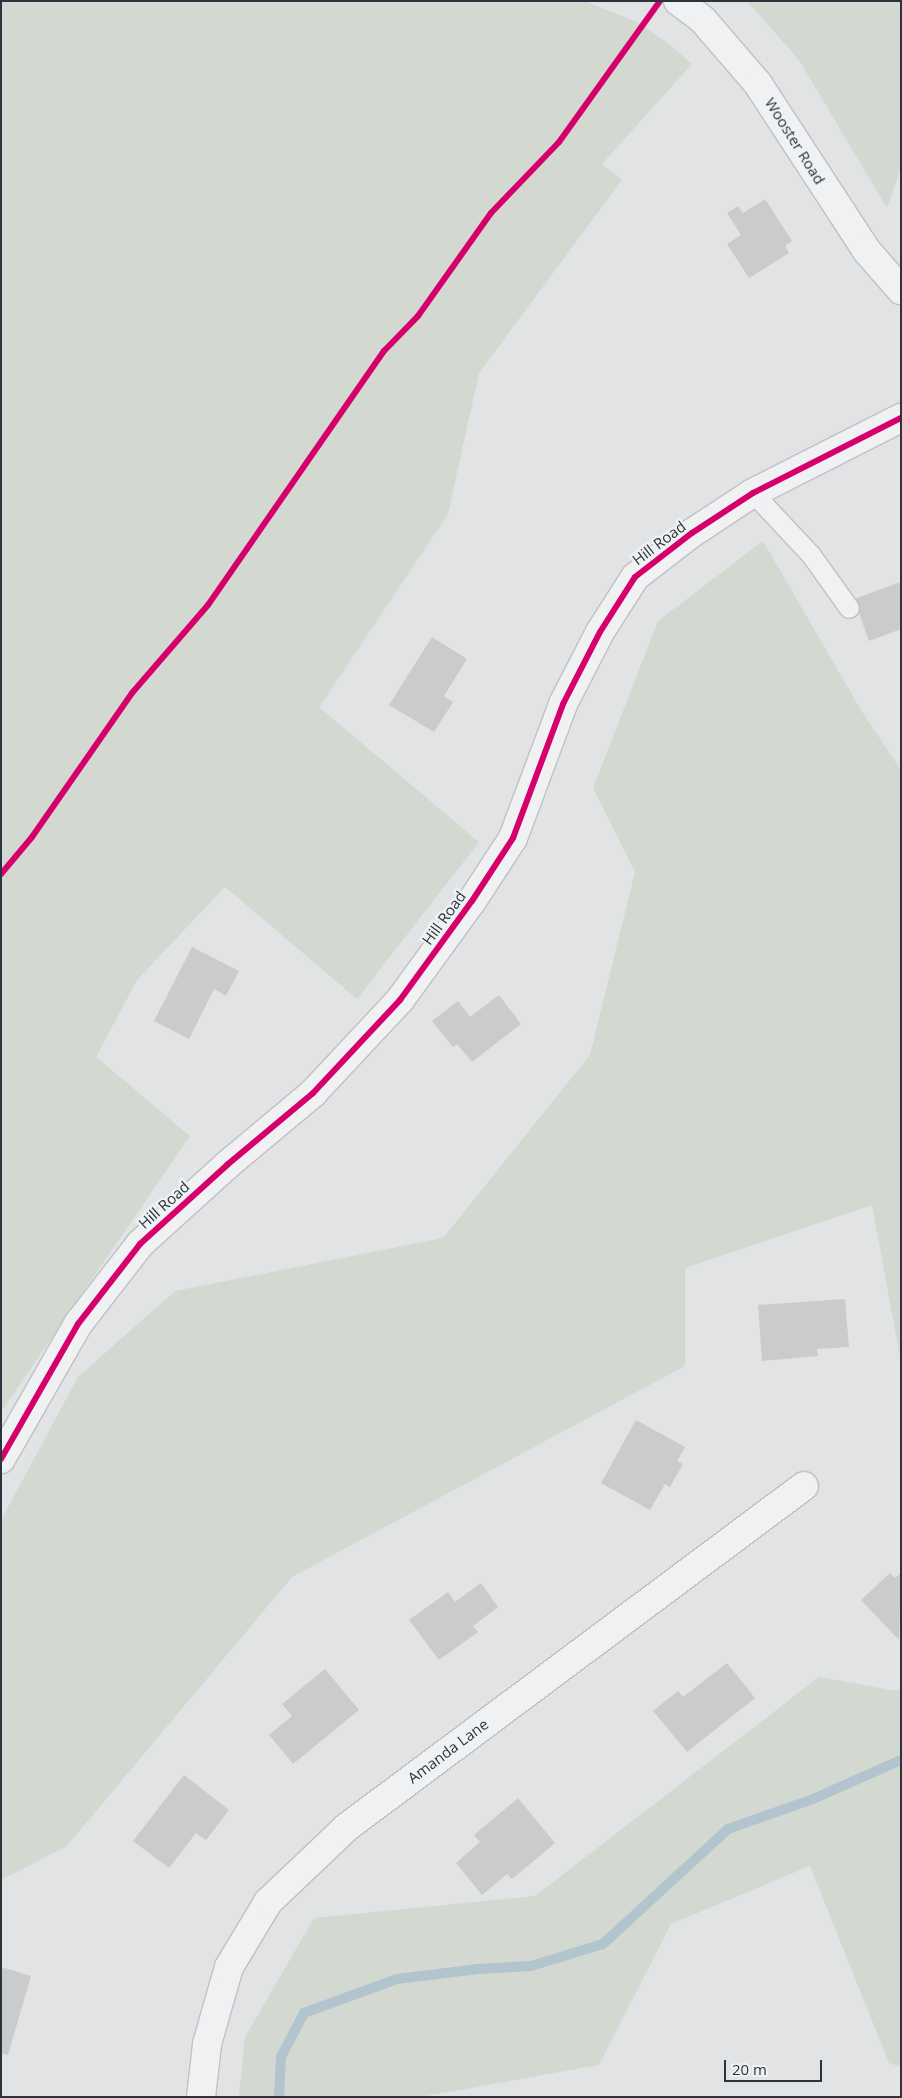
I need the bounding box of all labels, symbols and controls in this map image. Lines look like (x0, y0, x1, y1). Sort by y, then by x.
street label: Wooster Road (761, 94, 829, 188)
street label: Hill Road (629, 517, 689, 569)
street label: Hill Road (418, 888, 470, 948)
street label: Hill Road (135, 1178, 193, 1232)
street label: Amanda Lane (404, 1715, 492, 1787)
scale bar (727, 2050, 824, 2082)
text: 20 m (732, 2059, 767, 2079)

